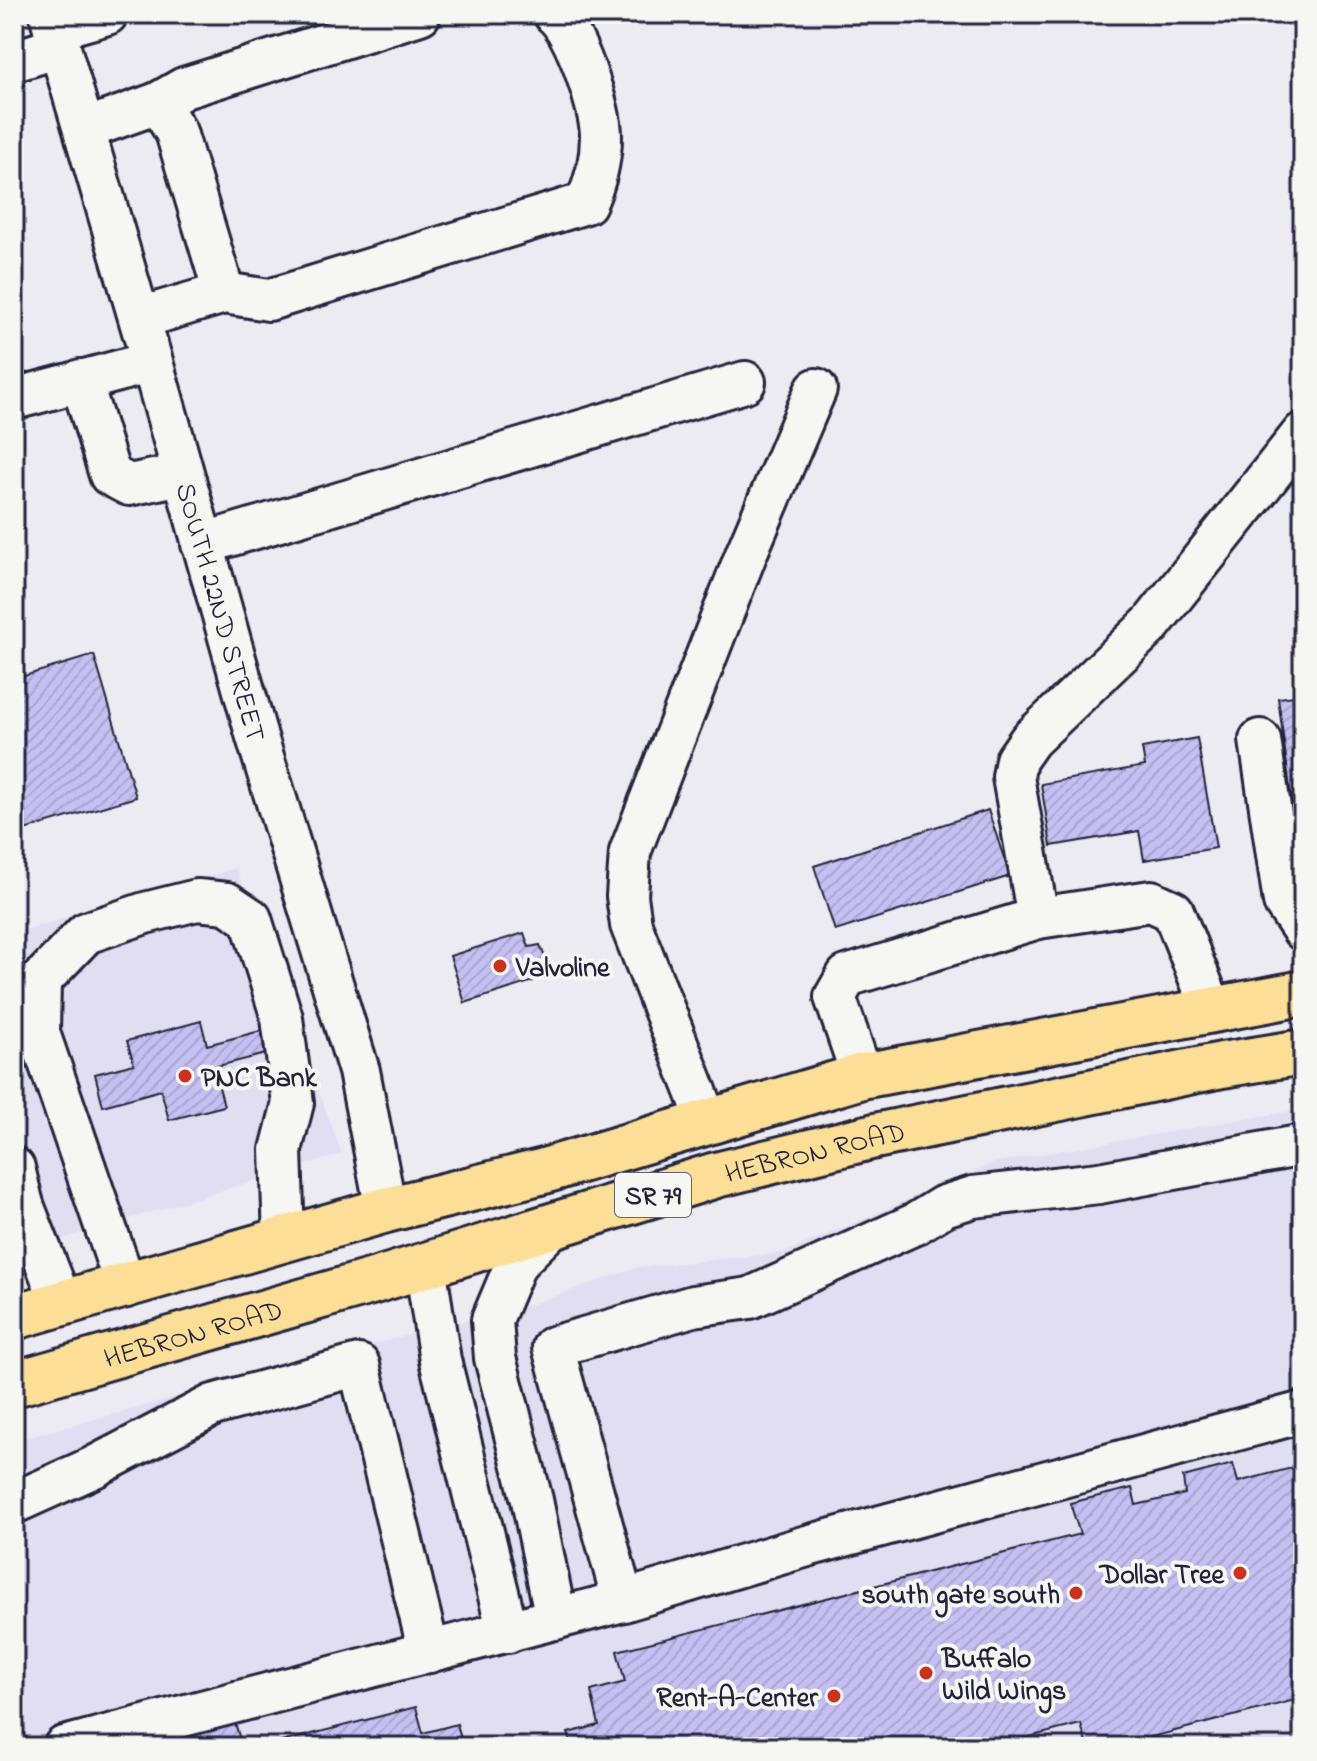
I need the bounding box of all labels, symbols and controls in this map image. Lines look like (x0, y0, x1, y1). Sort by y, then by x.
street label: SOUTH 22ND STREET (163, 478, 274, 747)
place label: Valvoline (515, 949, 611, 990)
marker: Valvoline (491, 957, 509, 975)
place label: PNC Bank (201, 1059, 318, 1100)
marker: PNC Bank (176, 1067, 194, 1085)
street label: HEBRON ROAD (721, 1113, 909, 1196)
road number: SR 79 (615, 1173, 691, 1217)
street label: HEBRON ROAD (100, 1291, 288, 1381)
place label: Dollar Tree (1098, 1556, 1225, 1597)
marker: Dollar Tree (1231, 1564, 1249, 1582)
place label: south gate south (861, 1576, 1060, 1618)
marker: south gate south (1067, 1584, 1085, 1602)
place label: Buffalo Wild Wings (940, 1640, 1066, 1714)
marker: Buffalo Wild Wings (917, 1664, 935, 1682)
place label: Rent-A-Center (656, 1679, 819, 1720)
marker: Rent-A-Center (825, 1687, 843, 1705)

